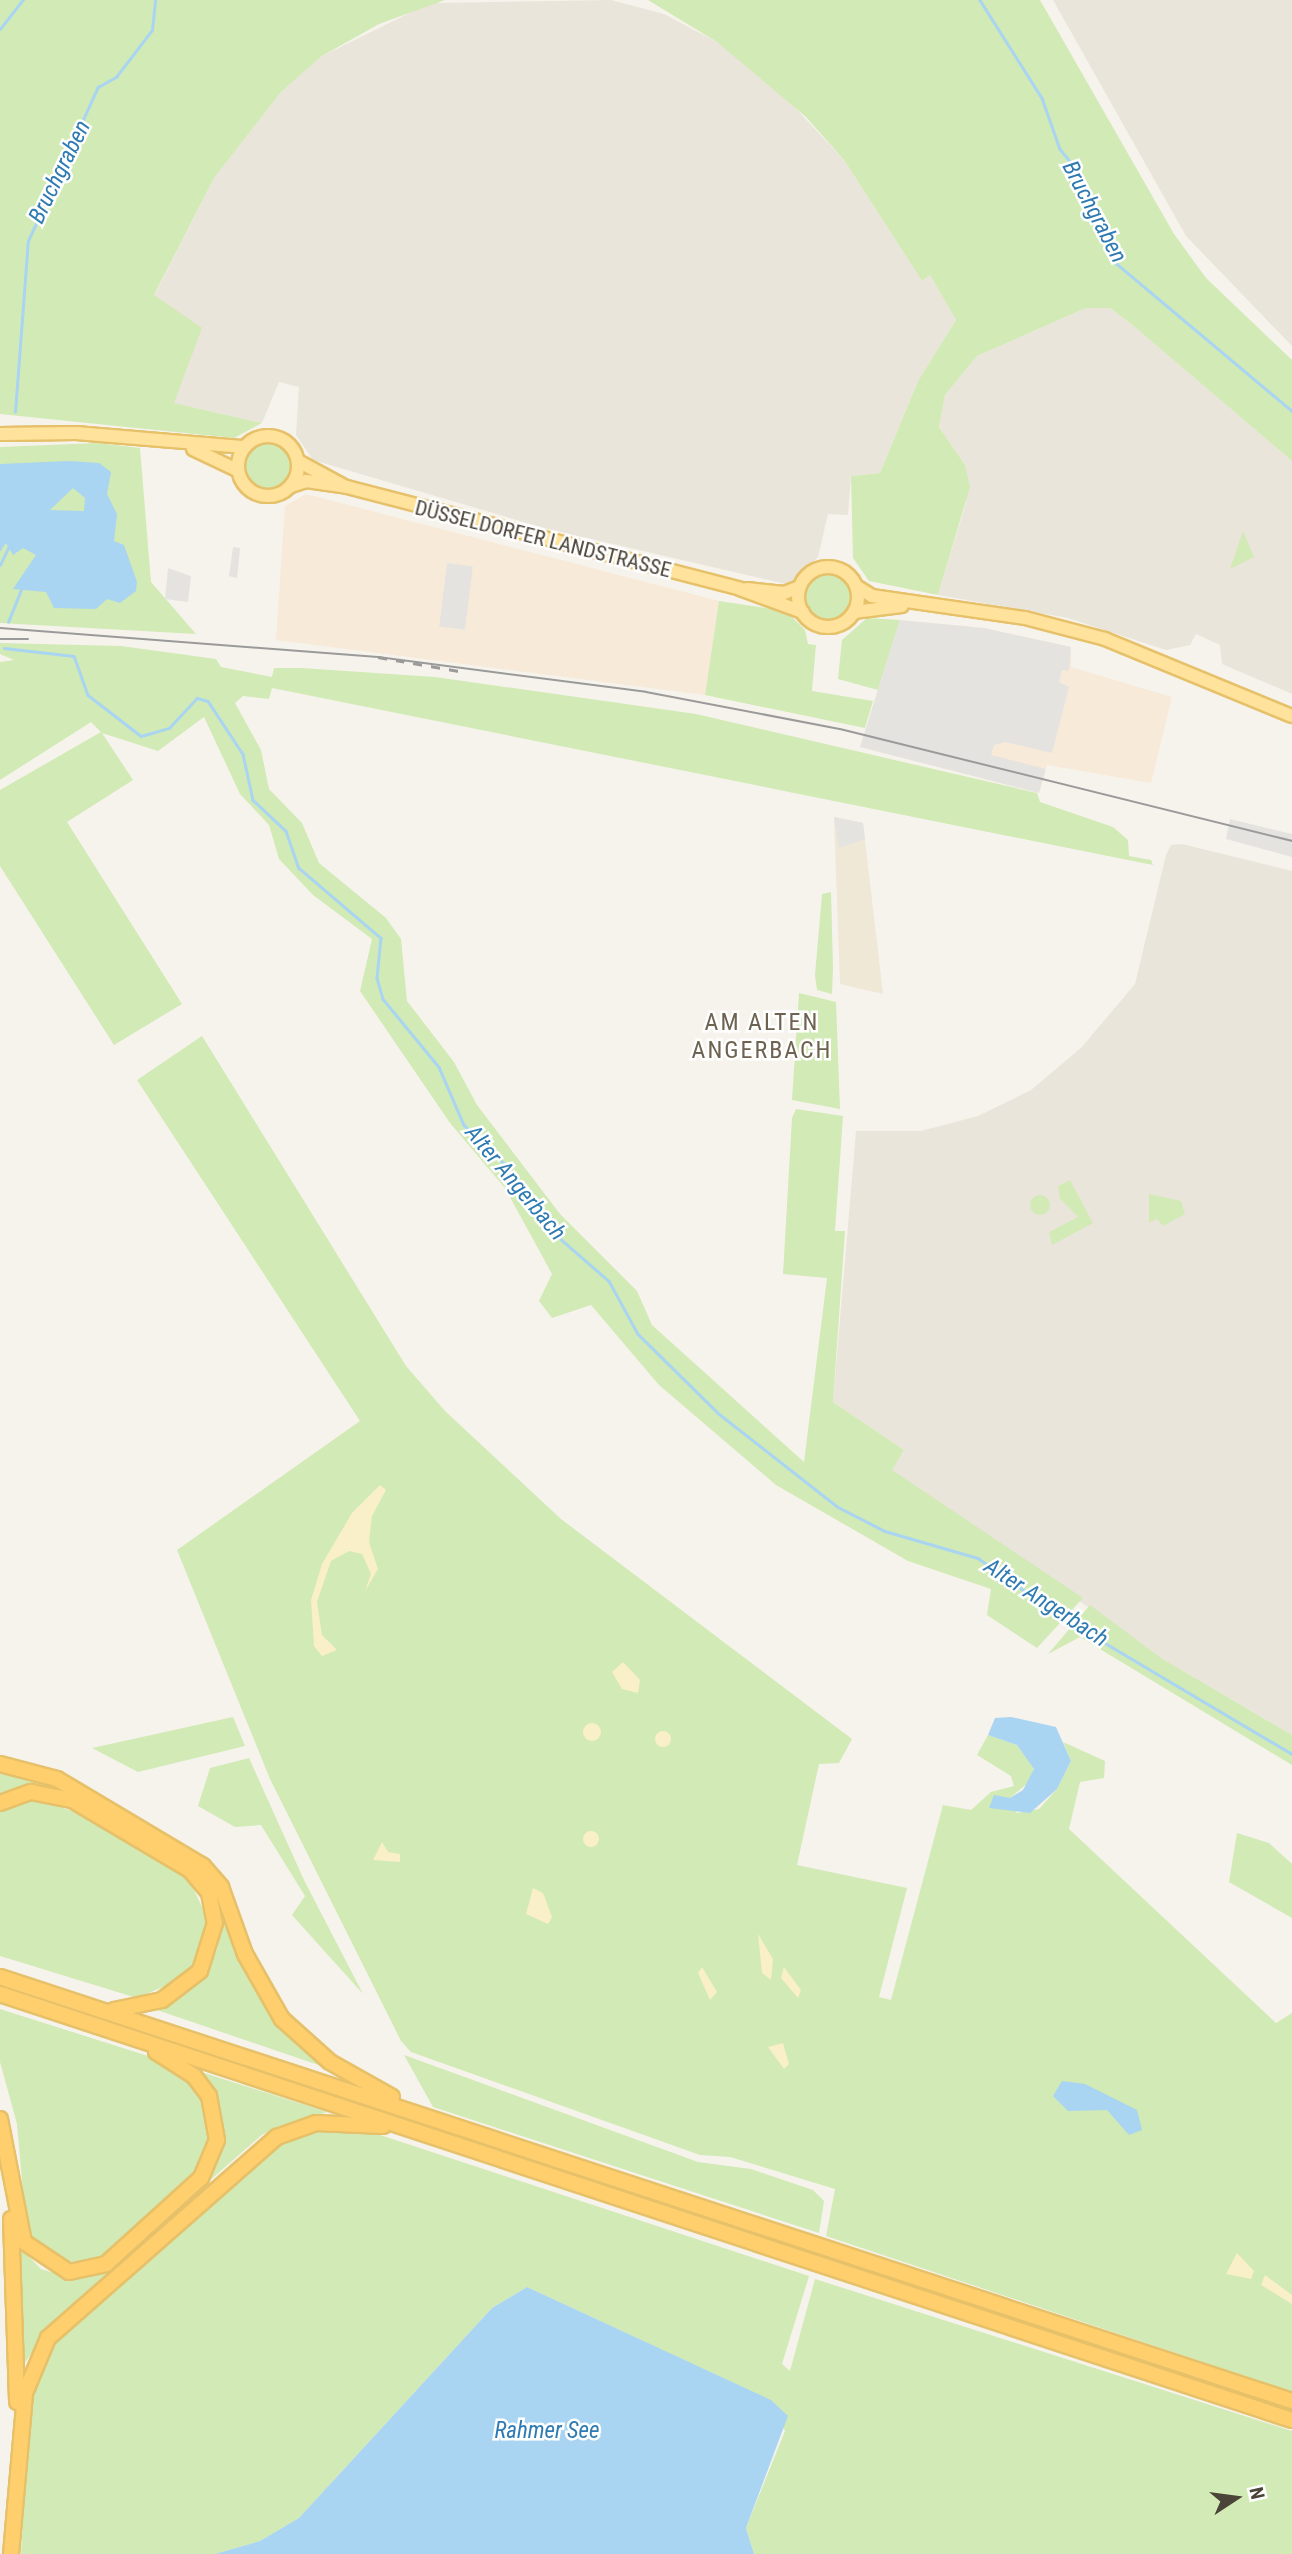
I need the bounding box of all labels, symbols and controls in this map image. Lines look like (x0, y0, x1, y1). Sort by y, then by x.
water label: Bruchgraben (23, 116, 97, 228)
water label: Bruchgraben (1056, 156, 1132, 268)
street label: DÜSSELDORFER LANDSTRASSE (412, 495, 674, 583)
district label: AM ALTEN ANGERBACH (693, 1009, 831, 1065)
water label: Alter Angerbach (459, 1120, 571, 1246)
water label: Alter Angerbach (979, 1553, 1113, 1653)
water label: Rahmer See (494, 2417, 600, 2445)
north arrow (1201, 2463, 1271, 2533)
text: N (1244, 2485, 1269, 2501)

